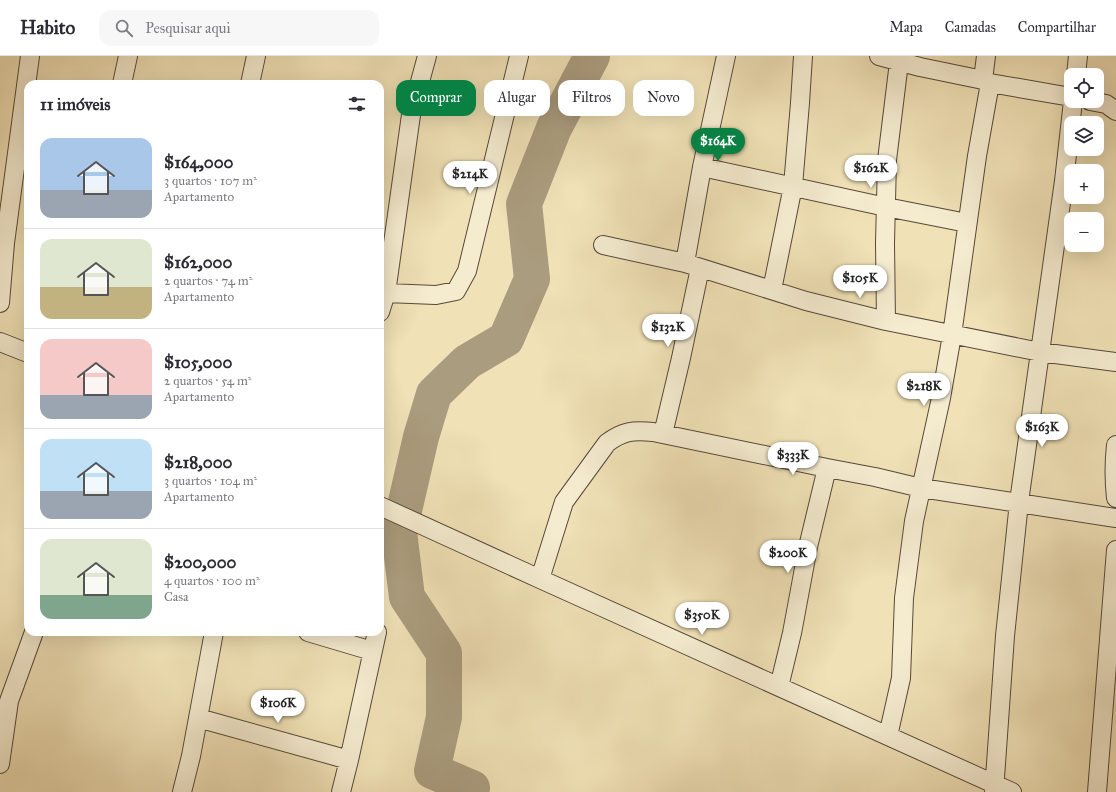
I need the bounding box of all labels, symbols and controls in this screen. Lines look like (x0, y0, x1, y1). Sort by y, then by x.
search box (99, 10, 379, 46)
text: Habito (20, 16, 75, 39)
icon: search (113, 17, 135, 39)
text: Pesquisar aqui (145, 19, 231, 37)
text: Mapa (889, 19, 923, 36)
text: Camadas (945, 19, 996, 36)
text: Compartilhar (1018, 19, 1096, 36)
map controls (1064, 68, 1104, 252)
button: locate (1064, 68, 1104, 108)
chip: Comprar (396, 80, 476, 116)
chip: Alugar (484, 80, 550, 116)
chip: Filtros (558, 80, 625, 116)
chip: Novo (633, 80, 694, 116)
icon: filters (346, 93, 368, 115)
text: 11 imóveis (40, 94, 110, 115)
button: layers (1064, 116, 1104, 156)
pin: $164K (690, 128, 746, 162)
text: $164K (700, 133, 736, 149)
text: $164,000 (164, 152, 234, 173)
icon: home (72, 154, 120, 202)
pin: $162K (843, 155, 899, 189)
text: $162K (853, 160, 889, 176)
pin: $214K (442, 161, 498, 195)
button: + (1064, 164, 1104, 204)
text: $214K (452, 166, 488, 182)
text: 3 quartos · 107 m² (164, 173, 257, 189)
text: Apartamento (164, 189, 234, 205)
button: − (1064, 212, 1104, 252)
text: $162,000 (164, 252, 232, 273)
icon: home (72, 255, 120, 303)
pin: $105K (832, 265, 888, 299)
text: $105K (842, 270, 878, 286)
text: 2 quartos · 74 m² (164, 273, 253, 289)
text: Apartamento (164, 289, 234, 305)
pin: $132K (640, 314, 696, 348)
text: $132K (651, 319, 685, 335)
text: $105,000 (164, 352, 232, 373)
icon: home (72, 355, 120, 403)
text: 2 quartos · 54 m² (164, 373, 252, 389)
pin: $218K (896, 373, 952, 407)
text: $218K (906, 378, 942, 394)
text: Apartamento (164, 389, 234, 405)
pin: $163K (1014, 414, 1070, 448)
text: $163K (1025, 419, 1059, 435)
pin: $333K (765, 442, 821, 476)
text: $333K (777, 447, 809, 463)
text: $218,000 (164, 452, 232, 473)
icon: home (72, 455, 120, 503)
text: 3 quartos · 104 m² (164, 473, 257, 489)
text: Apartamento (164, 489, 234, 505)
pin: $200K (760, 540, 816, 574)
text: $200K (769, 545, 807, 561)
text: $200,000 (164, 552, 236, 573)
icon: home (72, 555, 120, 603)
text: 4 quartos · 100 m² (164, 573, 260, 589)
text: Casa (164, 589, 189, 605)
pin: $350K (674, 602, 730, 636)
text: $350K (684, 607, 720, 623)
pin: $106K (250, 690, 306, 724)
text: $106K (260, 695, 296, 711)

